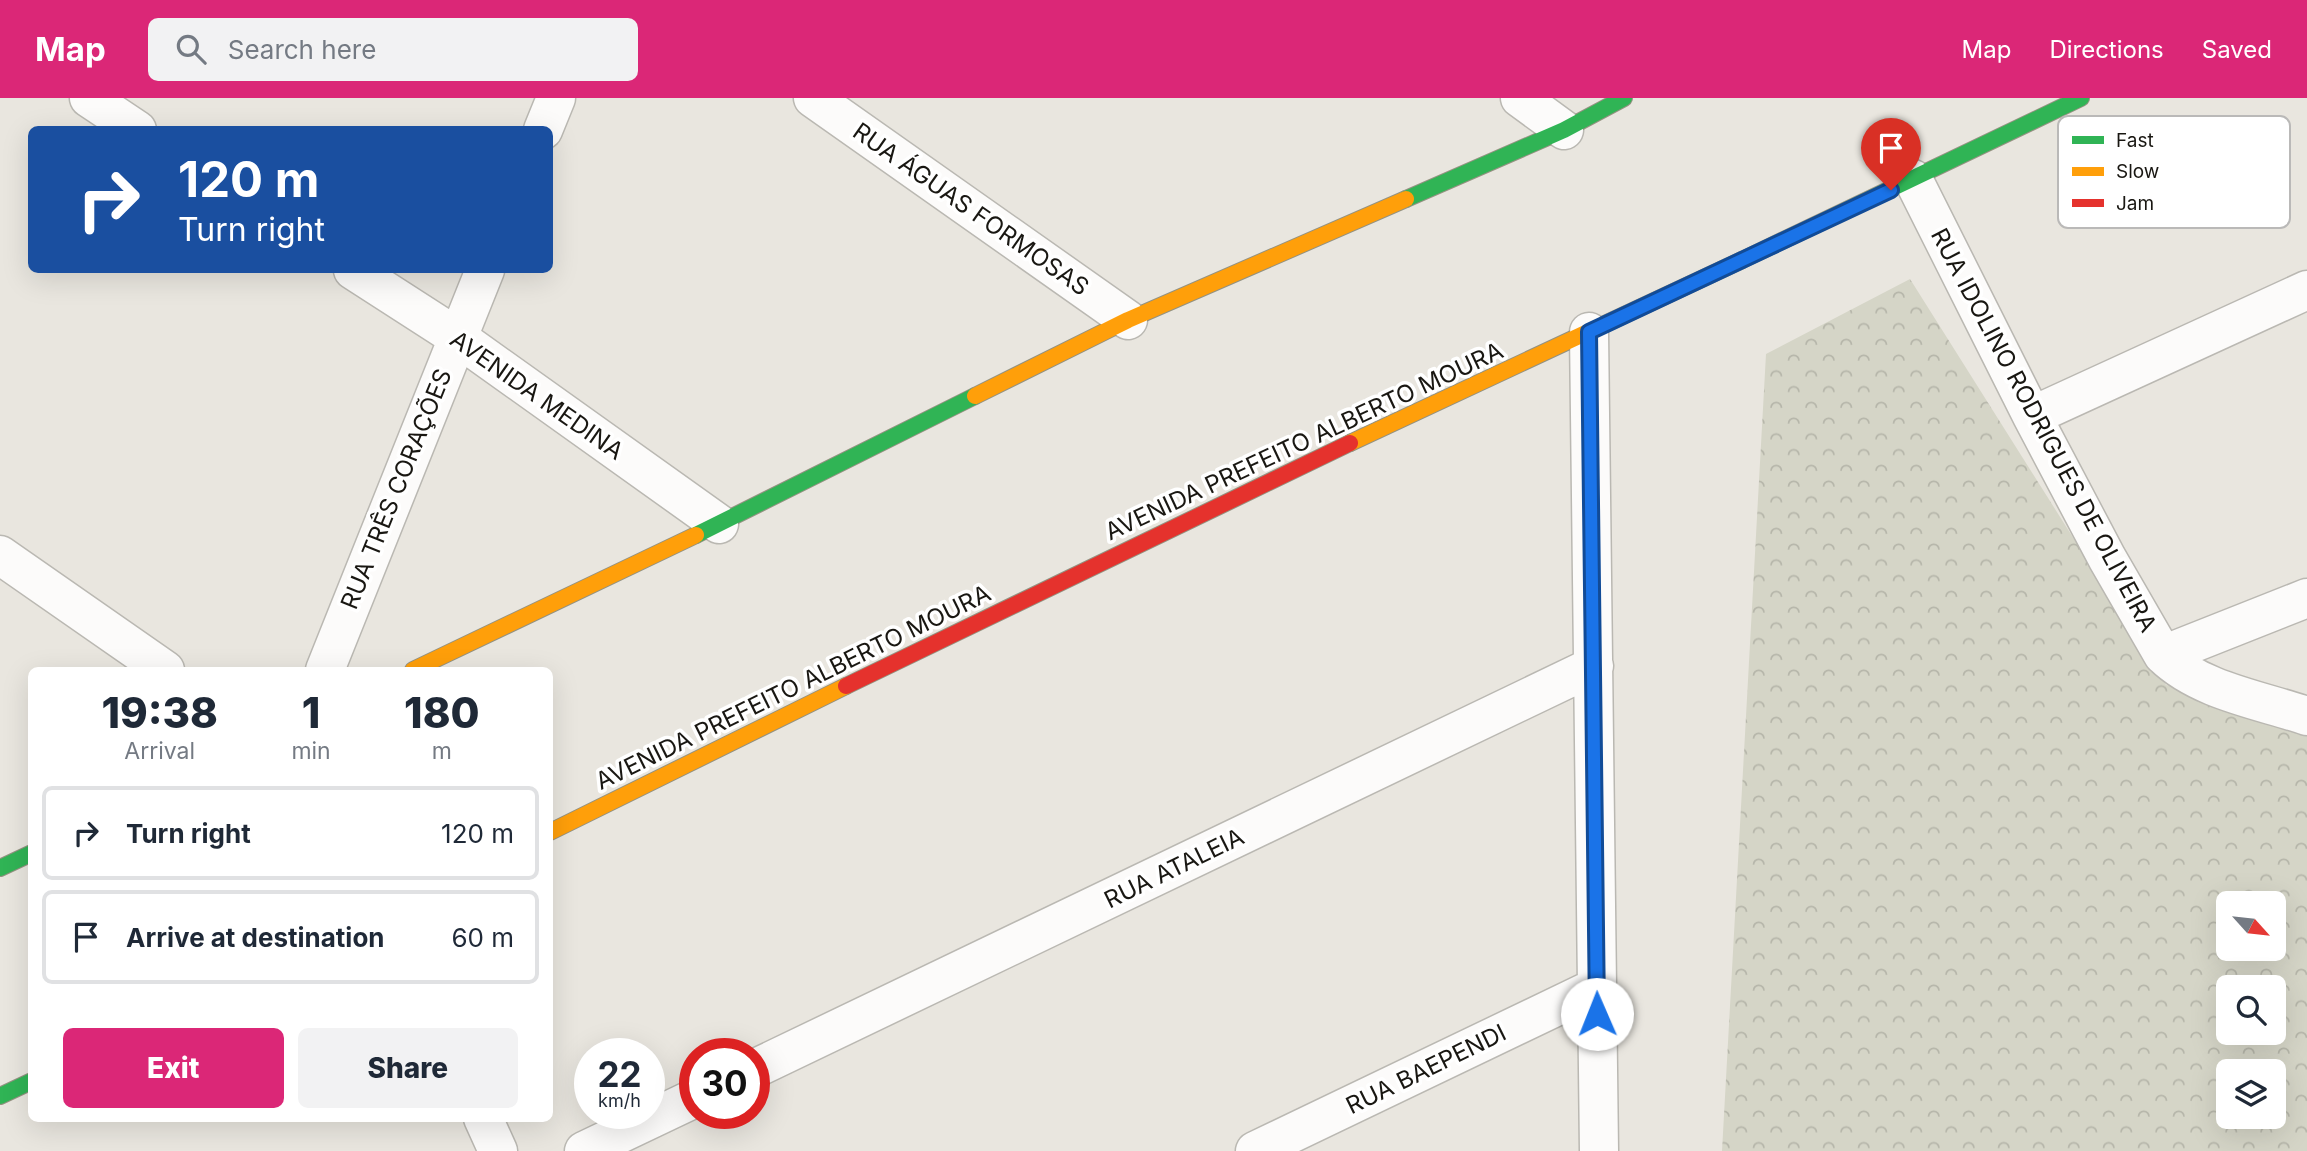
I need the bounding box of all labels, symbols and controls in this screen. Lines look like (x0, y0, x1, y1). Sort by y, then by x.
search box (148, 18, 638, 81)
text: Map (35, 29, 106, 69)
icon: search (172, 30, 210, 68)
text: Search here (228, 34, 376, 65)
text: Map (1962, 35, 2011, 64)
text: Directions (2049, 35, 2164, 64)
text: Saved (2202, 35, 2272, 64)
street label: RUA ÁGUAS FORMOSAS (847, 116, 1095, 302)
legend (2058, 116, 2290, 228)
pin (1861, 118, 1921, 190)
icon: arrive (1872, 129, 1910, 167)
text: Fast (2116, 129, 2154, 152)
text: 120 m (178, 150, 319, 209)
icon: right (63, 154, 154, 245)
text: Slow (2116, 160, 2159, 183)
text: Jam (2116, 192, 2154, 215)
text: Turn right (178, 210, 325, 249)
street label: RUA IDOLINO RODRIGUES DE OLIVEIRA (1925, 223, 2163, 637)
street label: AVENIDA MEDINA (445, 324, 629, 466)
street label: AVENIDA PREFEITO ALBERTO MOURA (1100, 336, 1508, 546)
street label: RUA TRÊS CORAÇÕES (334, 364, 457, 613)
street label: AVENIDA PREFEITO ALBERTO MOURA (591, 578, 995, 796)
text: 19:38 (101, 687, 218, 738)
text: 1 (302, 687, 320, 738)
text: 180 (404, 687, 480, 738)
text: Arrival (124, 737, 195, 765)
text: min (291, 737, 331, 765)
text: m (432, 737, 452, 765)
icon: right (67, 814, 105, 852)
text: Turn right (126, 818, 251, 849)
text: 120 m (441, 818, 514, 849)
street label: RUA ATALEIA (1099, 822, 1249, 914)
north arrow (2216, 891, 2286, 961)
map controls (2216, 891, 2286, 1129)
icon: arrive (67, 918, 105, 956)
text: Arrive at destination (126, 922, 385, 953)
text: 60 m (451, 922, 514, 953)
button: search (2216, 975, 2286, 1045)
position arrow (1560, 977, 1634, 1051)
street label: RUA BAEPENDI (1341, 1018, 1511, 1120)
button: Exit (63, 1028, 284, 1108)
button: Share (298, 1028, 518, 1108)
speed limit sign: 30 (679, 1038, 770, 1129)
text: 22 (597, 1053, 642, 1095)
button: layers (2216, 1059, 2286, 1129)
text: km/h (598, 1090, 641, 1111)

